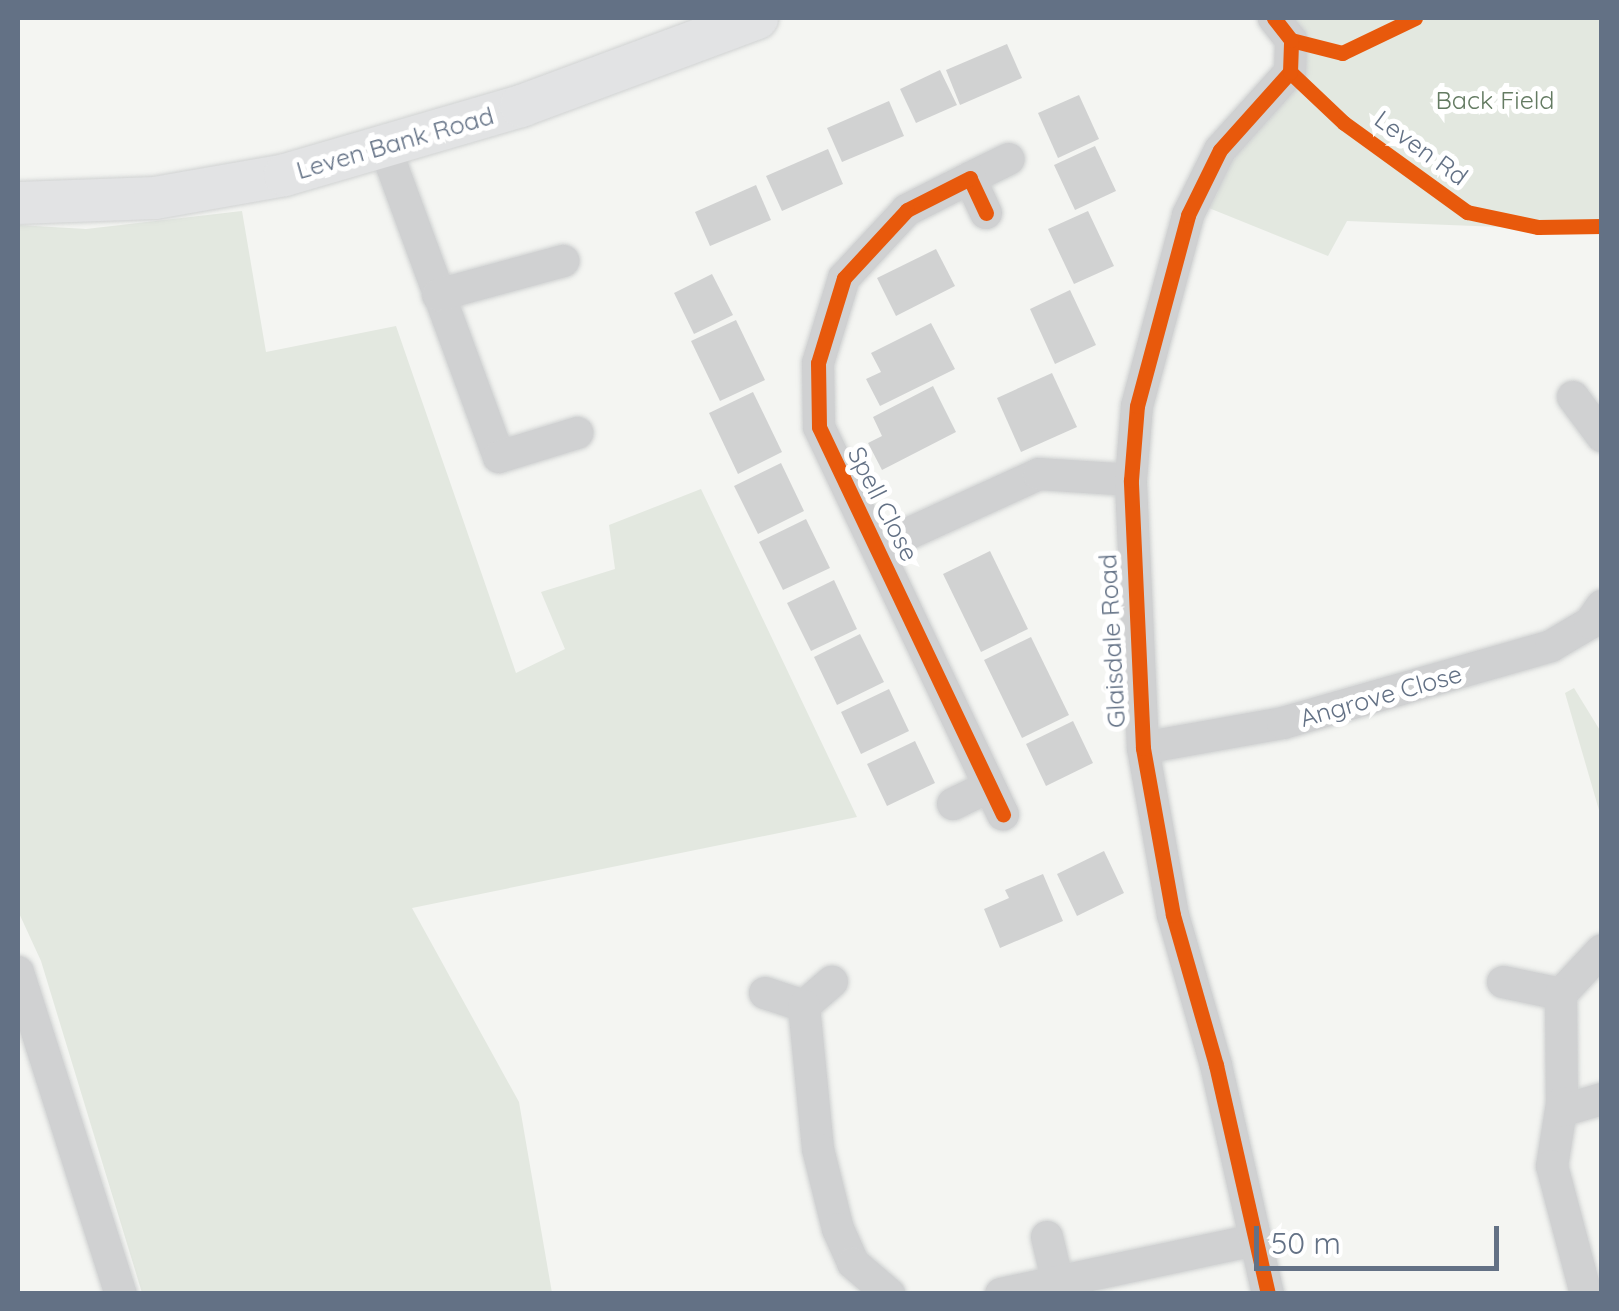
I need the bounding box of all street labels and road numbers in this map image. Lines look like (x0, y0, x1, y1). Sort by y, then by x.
street label: Leven Bank Road (293, 100, 497, 186)
street label: Leven Rd (1369, 104, 1473, 192)
street label: Spell Close (841, 442, 925, 566)
street label: Glaisdale Road (1092, 553, 1132, 729)
street label: Angrove Close (1297, 659, 1465, 733)

